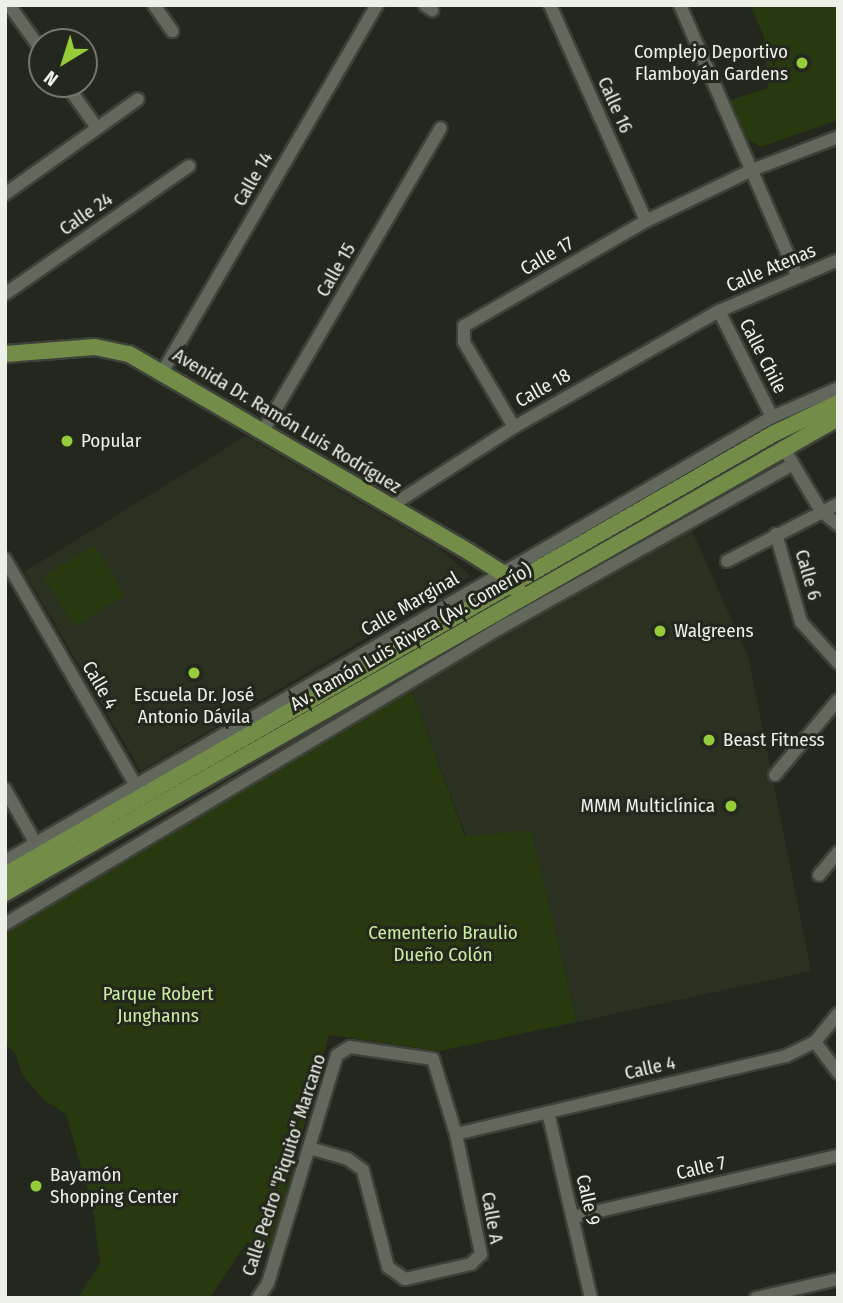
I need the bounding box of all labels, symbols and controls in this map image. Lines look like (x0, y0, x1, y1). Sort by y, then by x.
north arrow (28, 28, 98, 98)
place label: Complejo Deportivo Flamboyán Gardens (634, 41, 788, 85)
marker: Complejo Deportivo Flamboyán Gardens (794, 55, 810, 71)
text: N (39, 66, 63, 91)
street label: Calle 16 (593, 73, 637, 137)
street label: Calle 14 (228, 148, 278, 210)
street label: Calle 24 (55, 188, 117, 240)
street label: Calle 17 (516, 232, 578, 280)
street label: Calle 15 (312, 239, 360, 301)
street label: Calle Atenas (723, 239, 819, 297)
street label: Calle Chile (734, 315, 792, 397)
street label: Avenida Dr. Ramón Luis Rodríguez (169, 344, 405, 498)
street label: Calle 18 (512, 364, 574, 412)
place label: Popular (81, 430, 141, 452)
marker: Popular (59, 433, 75, 449)
street label: Calle 6 (790, 547, 826, 603)
street label: Av. Ramón Luis Rivera (Av. Comerío) (286, 558, 536, 716)
street label: Calle Marginal (357, 567, 463, 641)
place label: Walgreens (674, 620, 754, 642)
marker: Walgreens (652, 623, 668, 639)
street label: Calle 4 (77, 657, 123, 713)
marker: Escuela Dr. José Antonio Dávila (186, 665, 202, 681)
place label: Escuela Dr. José Antonio Dávila (134, 684, 254, 728)
place label: Beast Fitness (723, 729, 825, 751)
marker: Beast Fitness (701, 732, 717, 748)
place label: MMM Multiclínica (581, 795, 715, 817)
marker: MMM Multiclínica (721, 796, 741, 816)
park label: Cementerio Braulio Dueño Colón (368, 922, 518, 966)
park label: Parque Robert Junghanns (103, 983, 213, 1027)
street label: Calle Pedro "Piquito" Marcano (237, 1051, 331, 1279)
street label: Calle 4 (622, 1051, 678, 1085)
street label: Calle 7 (674, 1151, 728, 1185)
place label: Bayamón Shopping Center (50, 1164, 178, 1208)
street label: Calle 9 (571, 1172, 605, 1228)
marker: Bayamón Shopping Center (28, 1178, 44, 1194)
street label: Calle A (476, 1190, 508, 1246)

